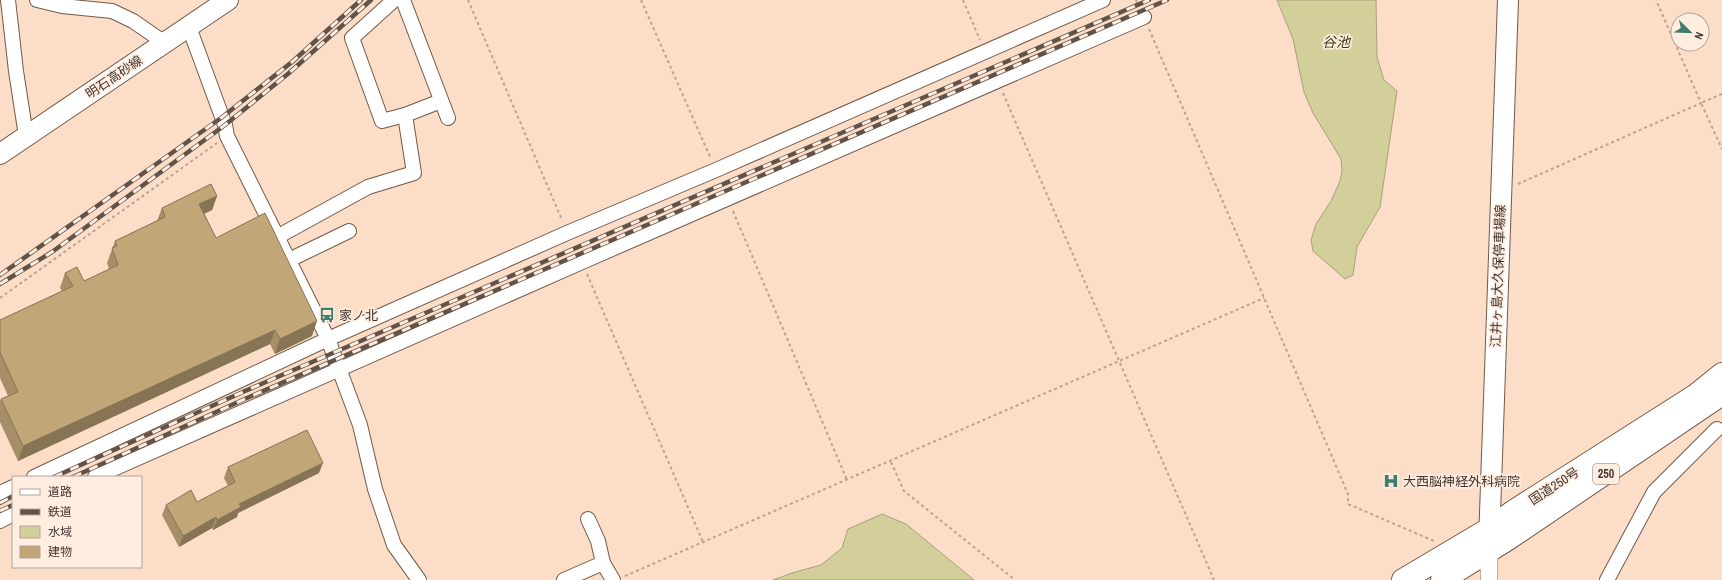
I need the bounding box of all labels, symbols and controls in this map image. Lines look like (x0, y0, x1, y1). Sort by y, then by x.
north arrow (1670, 12, 1710, 52)
text: N (1691, 30, 1707, 42)
water label: 谷池 (1322, 33, 1352, 51)
street label: 明石高砂線 (82, 52, 146, 102)
street label: 江井ヶ島大久保停車場線 (1487, 204, 1509, 348)
bus stop icon: 家ノ北 (318, 306, 336, 324)
place label: 家ノ北 (339, 307, 378, 324)
street label: 国道250号 (1526, 463, 1582, 509)
road number: 250 (1593, 464, 1619, 484)
hospital icon: 大西脳神経外科病院 (1382, 472, 1400, 490)
place label: 大西脳神経外科病院 (1403, 473, 1520, 490)
legend (12, 476, 142, 568)
text: 道路 (48, 484, 72, 500)
text: 鉄道 (48, 504, 72, 520)
text: 水域 (48, 524, 72, 540)
text: 建物 (48, 544, 72, 560)

